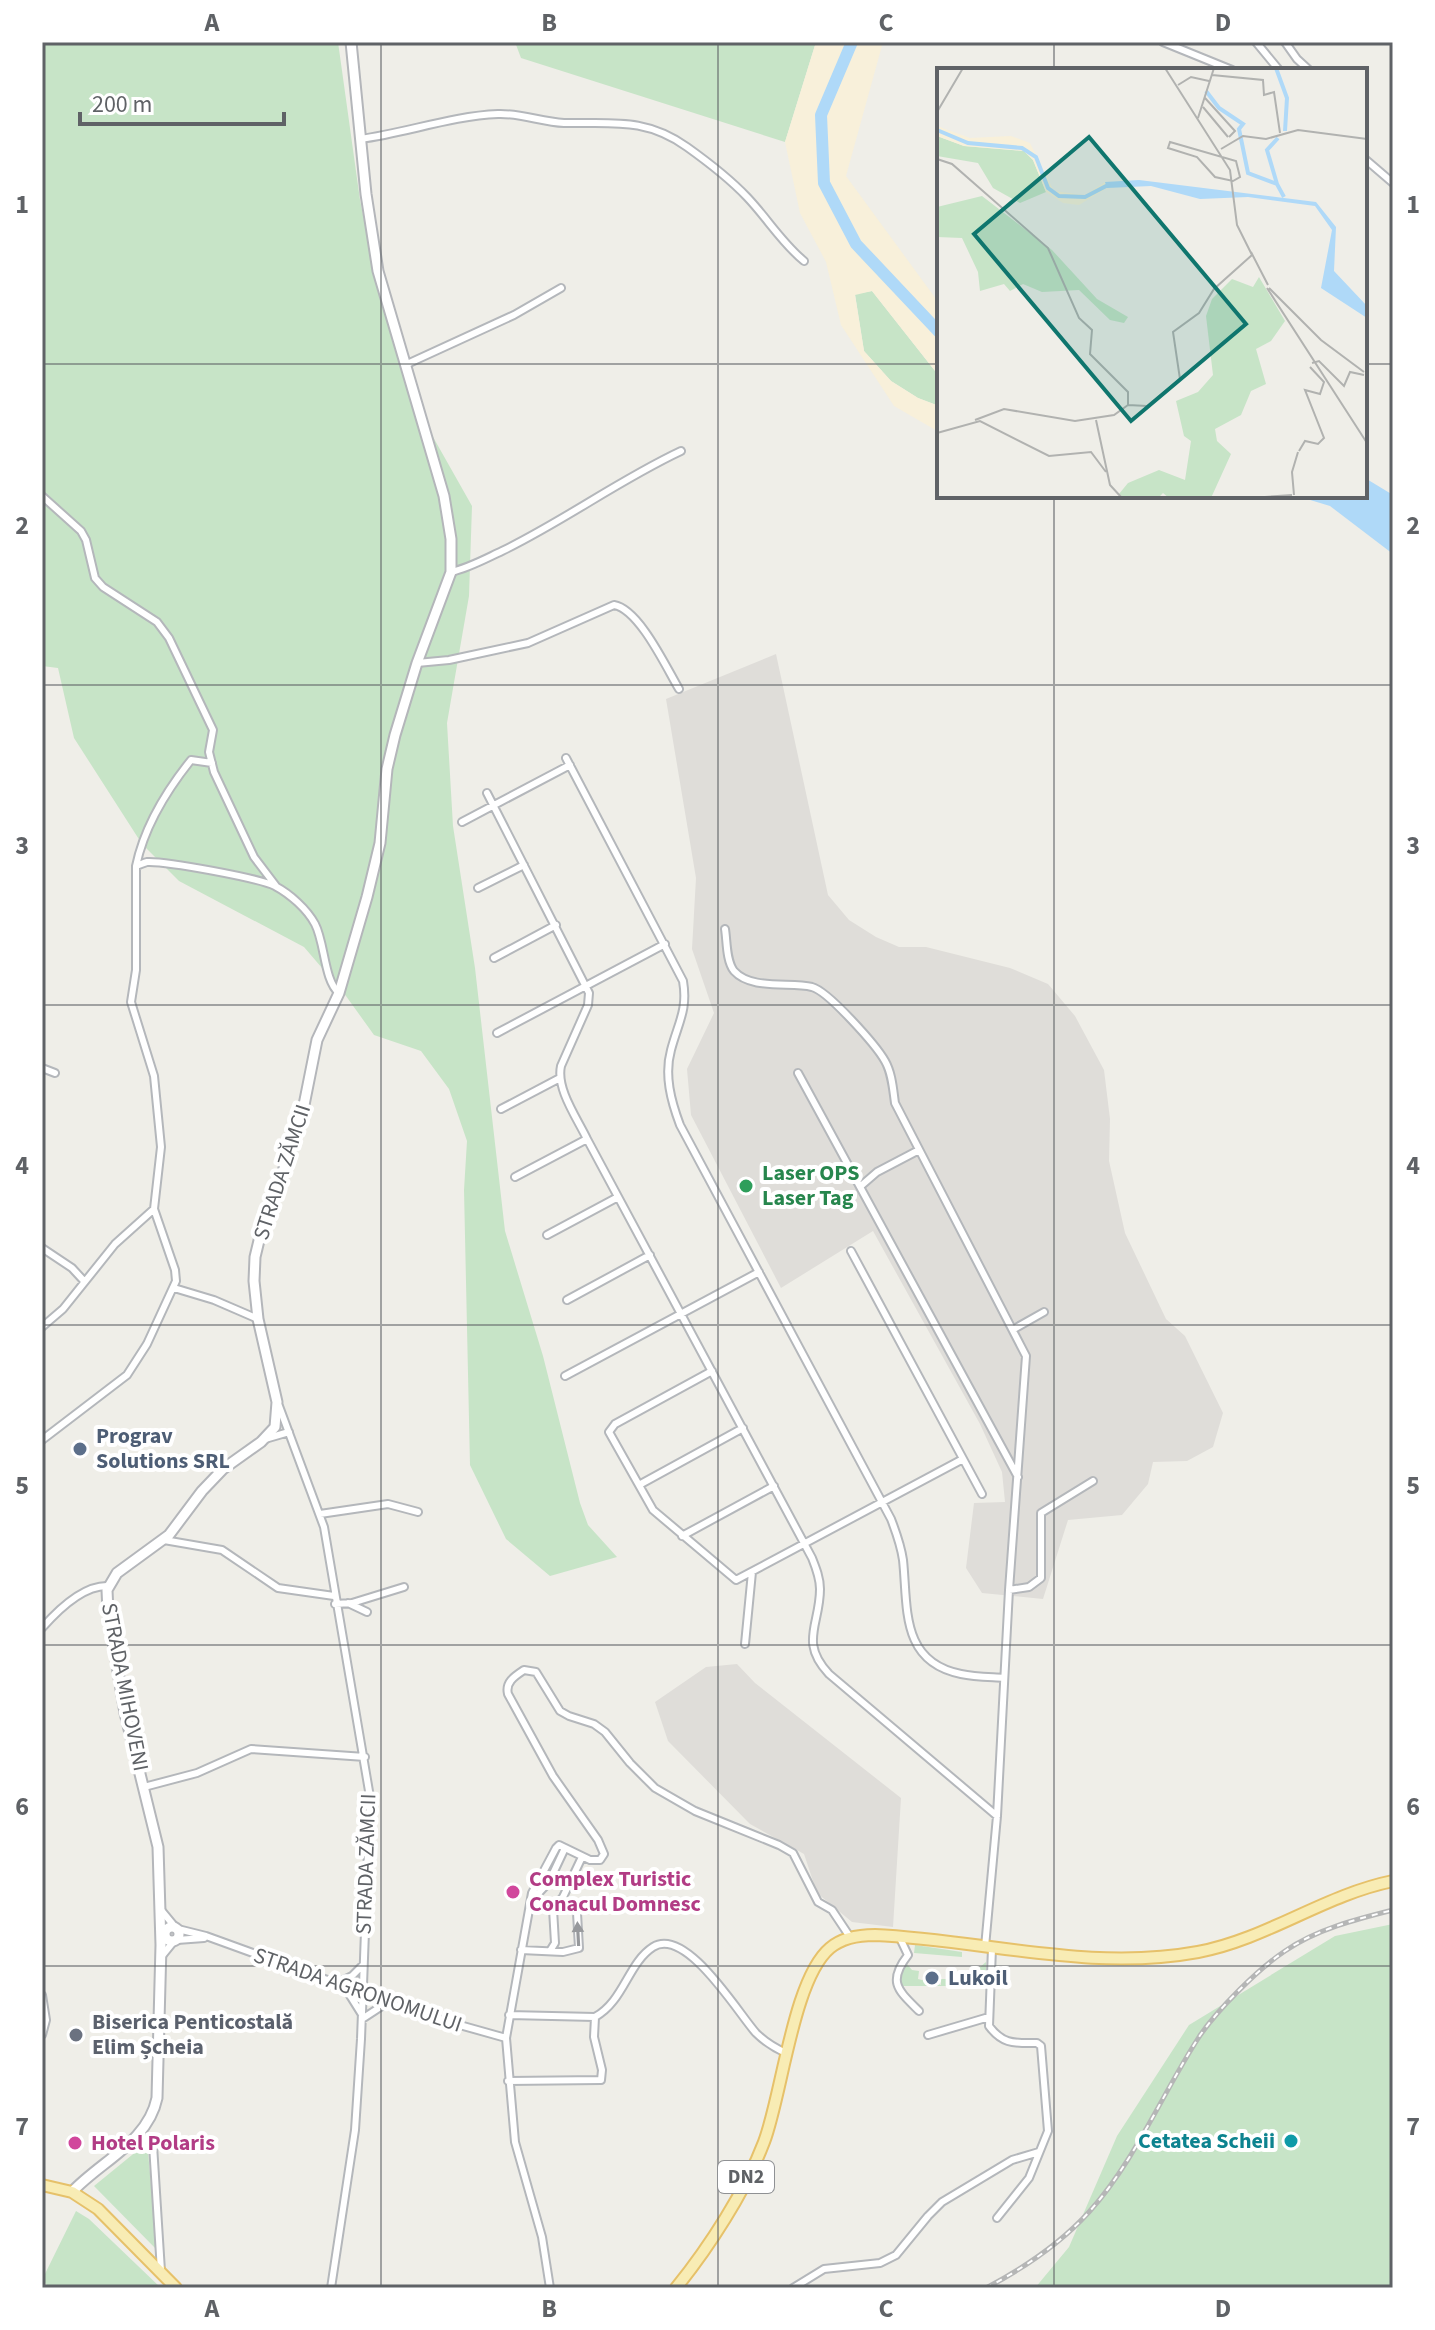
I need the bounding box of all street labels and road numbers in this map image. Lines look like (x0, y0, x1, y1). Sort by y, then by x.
street label: STRADA ZĂMCII (245, 1100, 319, 1244)
street label: STRADA MIHOVENI (93, 1600, 157, 1774)
street label: STRADA ZĂMCII (348, 1793, 384, 1935)
street label: STRADA AGRONOMULUI (249, 1939, 467, 2041)
road number: DN2 (718, 2161, 774, 2193)

